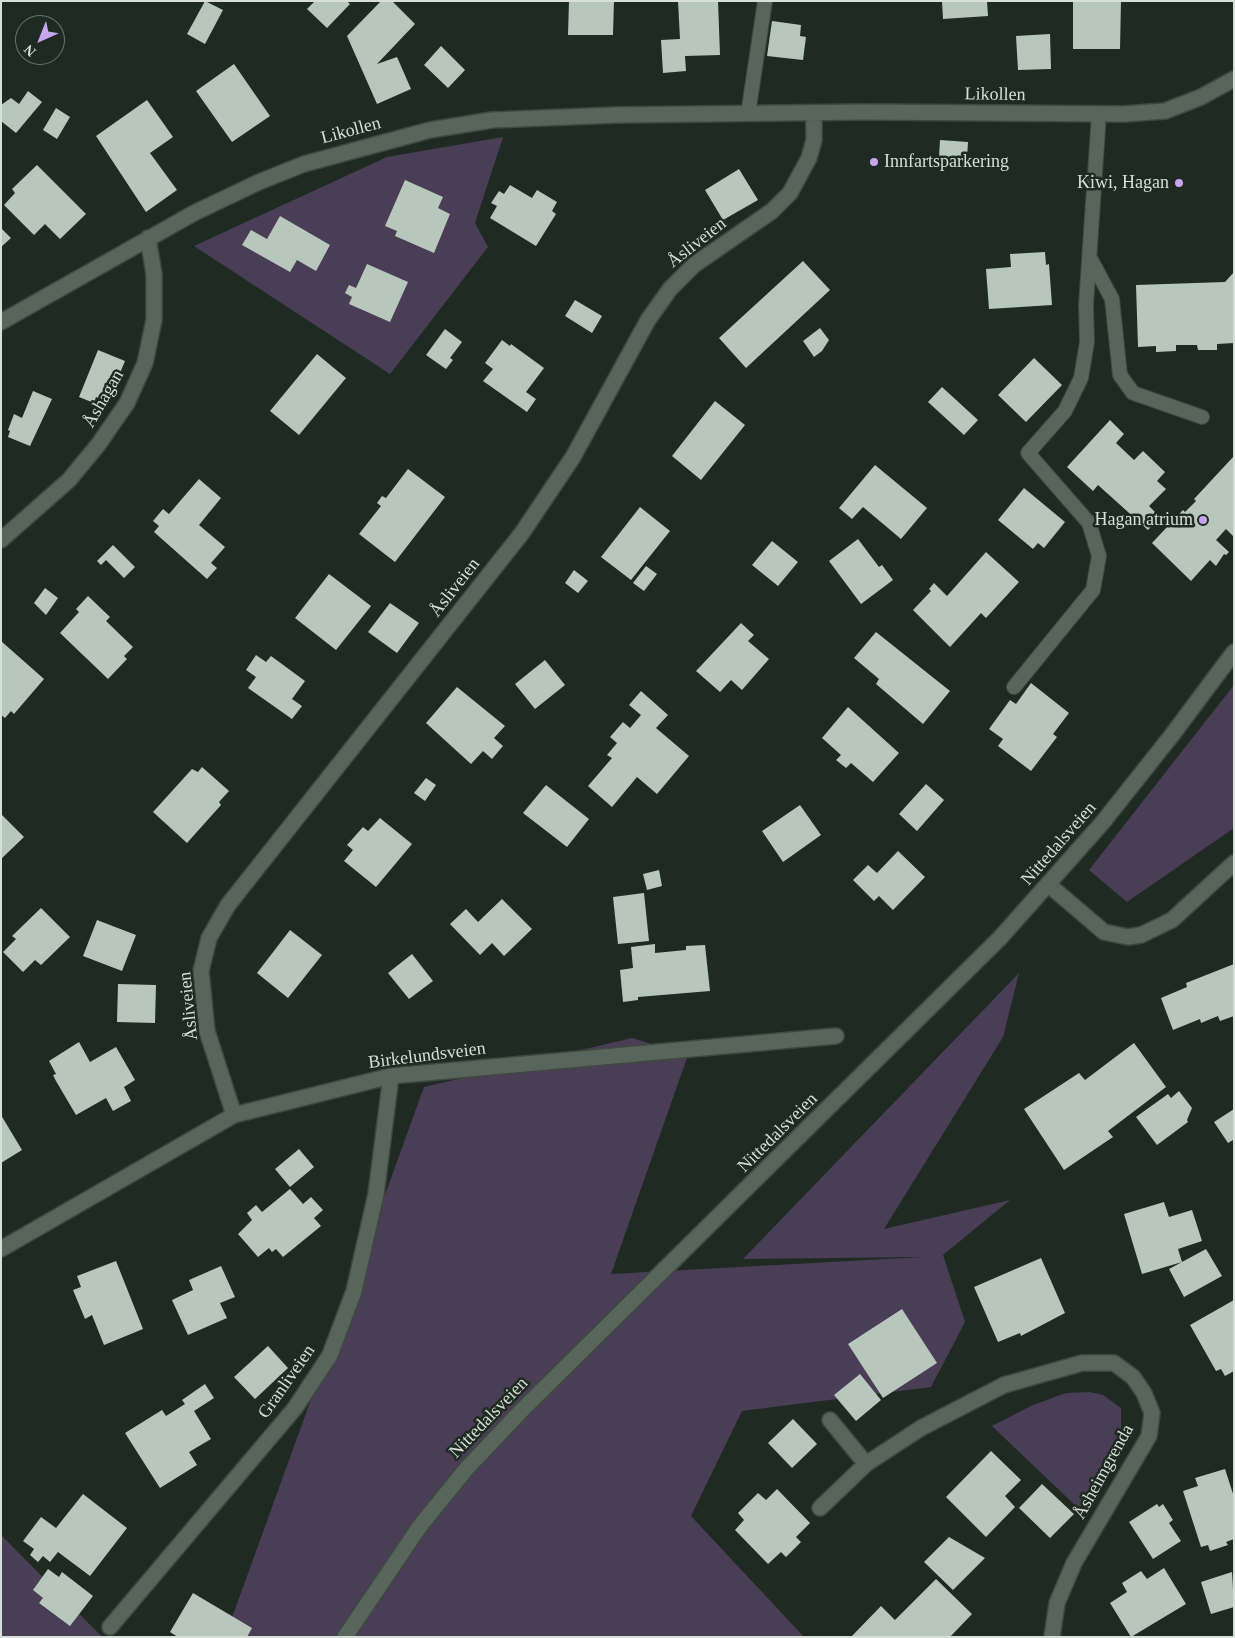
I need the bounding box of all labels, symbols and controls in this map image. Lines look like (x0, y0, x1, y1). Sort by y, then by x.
north arrow (15, 15, 65, 65)
text: N (21, 42, 39, 59)
street label: Likollen (964, 84, 1026, 106)
street label: Likollen (319, 113, 383, 149)
place label: Innfartsparkering (884, 151, 1009, 173)
marker: Innfartsparkering (868, 156, 880, 168)
place label: Kiwi, Hagan (1077, 172, 1169, 194)
marker: Kiwi, Hagan (1173, 177, 1185, 189)
street label: Åsliveien (663, 213, 731, 273)
street label: Åshagan (79, 366, 129, 432)
place label: Hagan atrium (1095, 509, 1193, 531)
marker: Hagan atrium (1197, 514, 1209, 526)
street label: Åsliveien (425, 554, 485, 622)
street label: Nittedalsveien (1017, 798, 1101, 890)
street label: Åsliveien (175, 971, 203, 1041)
street label: Birkelundsveien (367, 1038, 487, 1074)
street label: Nittedalsveien (734, 1089, 822, 1177)
street label: Granliveien (254, 1341, 320, 1423)
street label: Nittedalsveien (445, 1373, 533, 1463)
street label: Åsheimgrenda (1069, 1421, 1139, 1523)

